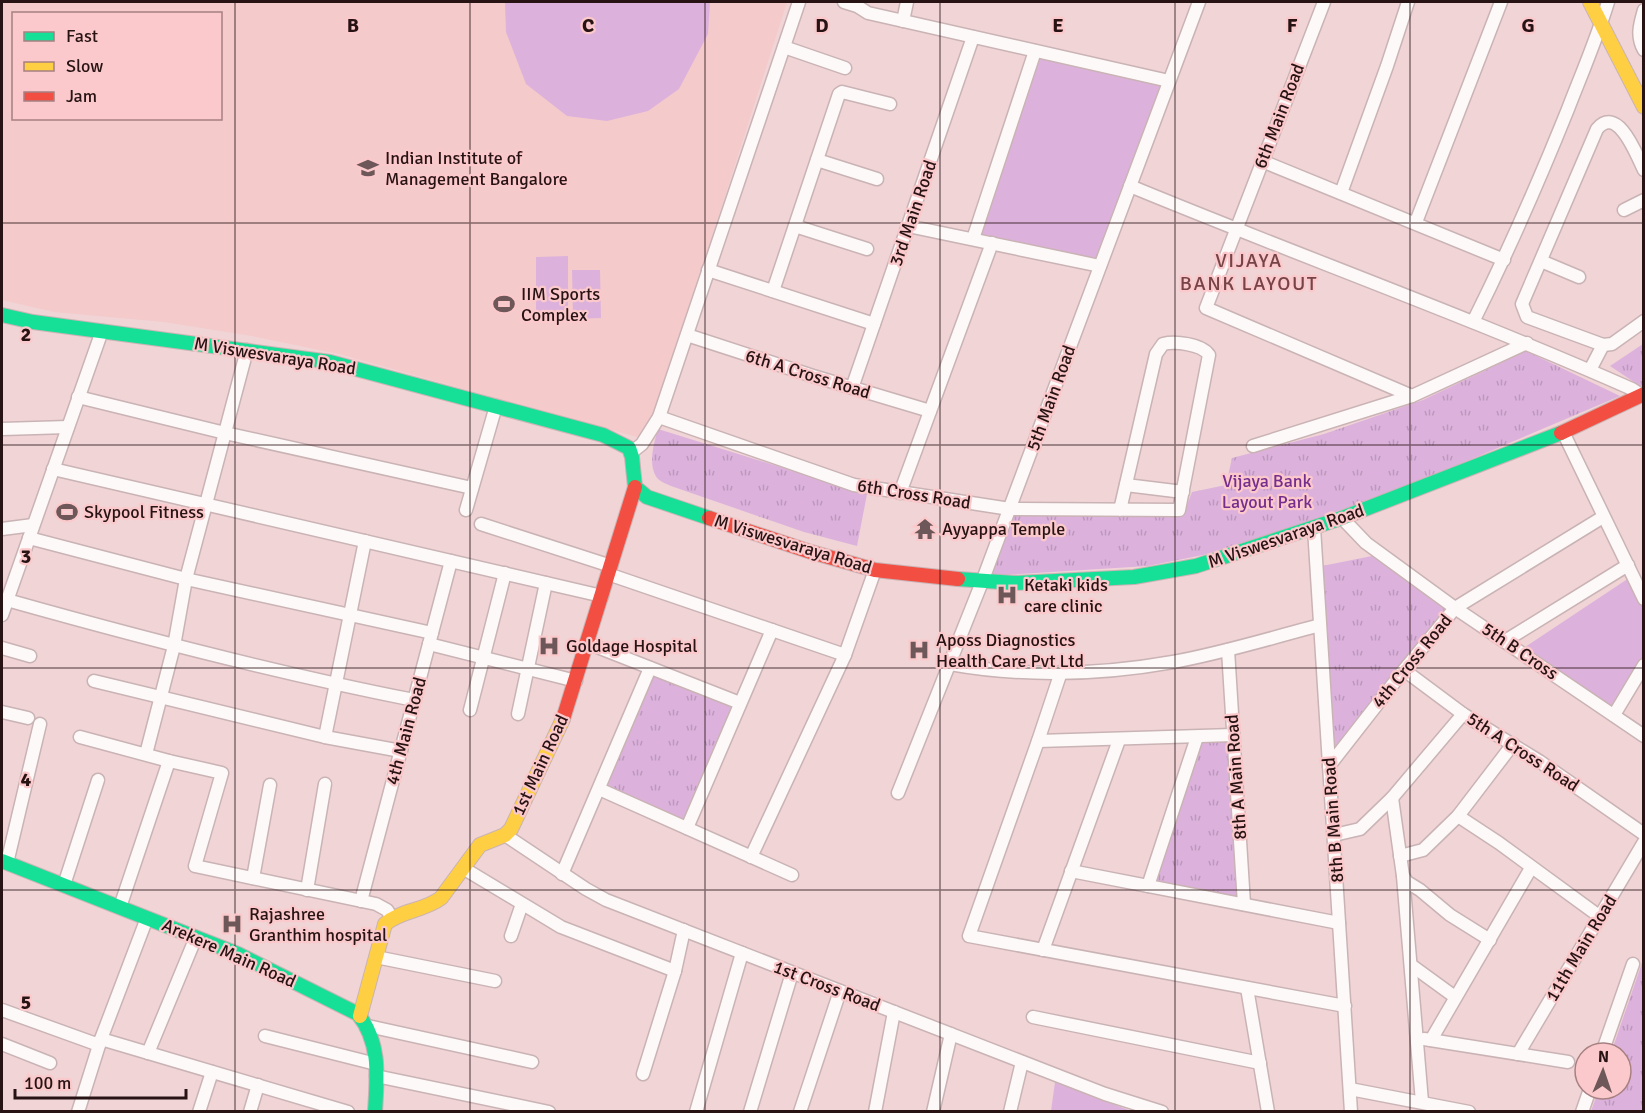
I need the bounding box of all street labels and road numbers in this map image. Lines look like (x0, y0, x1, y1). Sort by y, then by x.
street label: 6th Main Road (1249, 60, 1309, 172)
street label: 3rd Main Road (885, 157, 941, 269)
street label: M Viswesvaraya Road (192, 332, 358, 380)
street label: 5th Main Road (1022, 342, 1080, 454)
street label: 6th A Cross Road (743, 345, 873, 403)
street label: 6th Cross Road (856, 474, 972, 514)
street label: M Viswesvaraya Road (1205, 499, 1367, 573)
street label: M Viswesvaraya Road (712, 510, 874, 578)
street label: 4th Cross Road (1367, 610, 1457, 712)
street label: 5th B Cross (1478, 618, 1562, 684)
street label: 4th Main Road (381, 675, 431, 787)
street label: 5th A Cross Road (1463, 708, 1583, 796)
street label: 1st Main Road (507, 711, 573, 819)
street label: 8th A Main Road (1221, 714, 1251, 840)
street label: 8th B Main Road (1318, 757, 1348, 883)
street label: 11th Main Road (1541, 891, 1621, 1005)
street label: Arekere Main Road (159, 914, 299, 992)
street label: 1st Cross Road (770, 956, 884, 1016)

